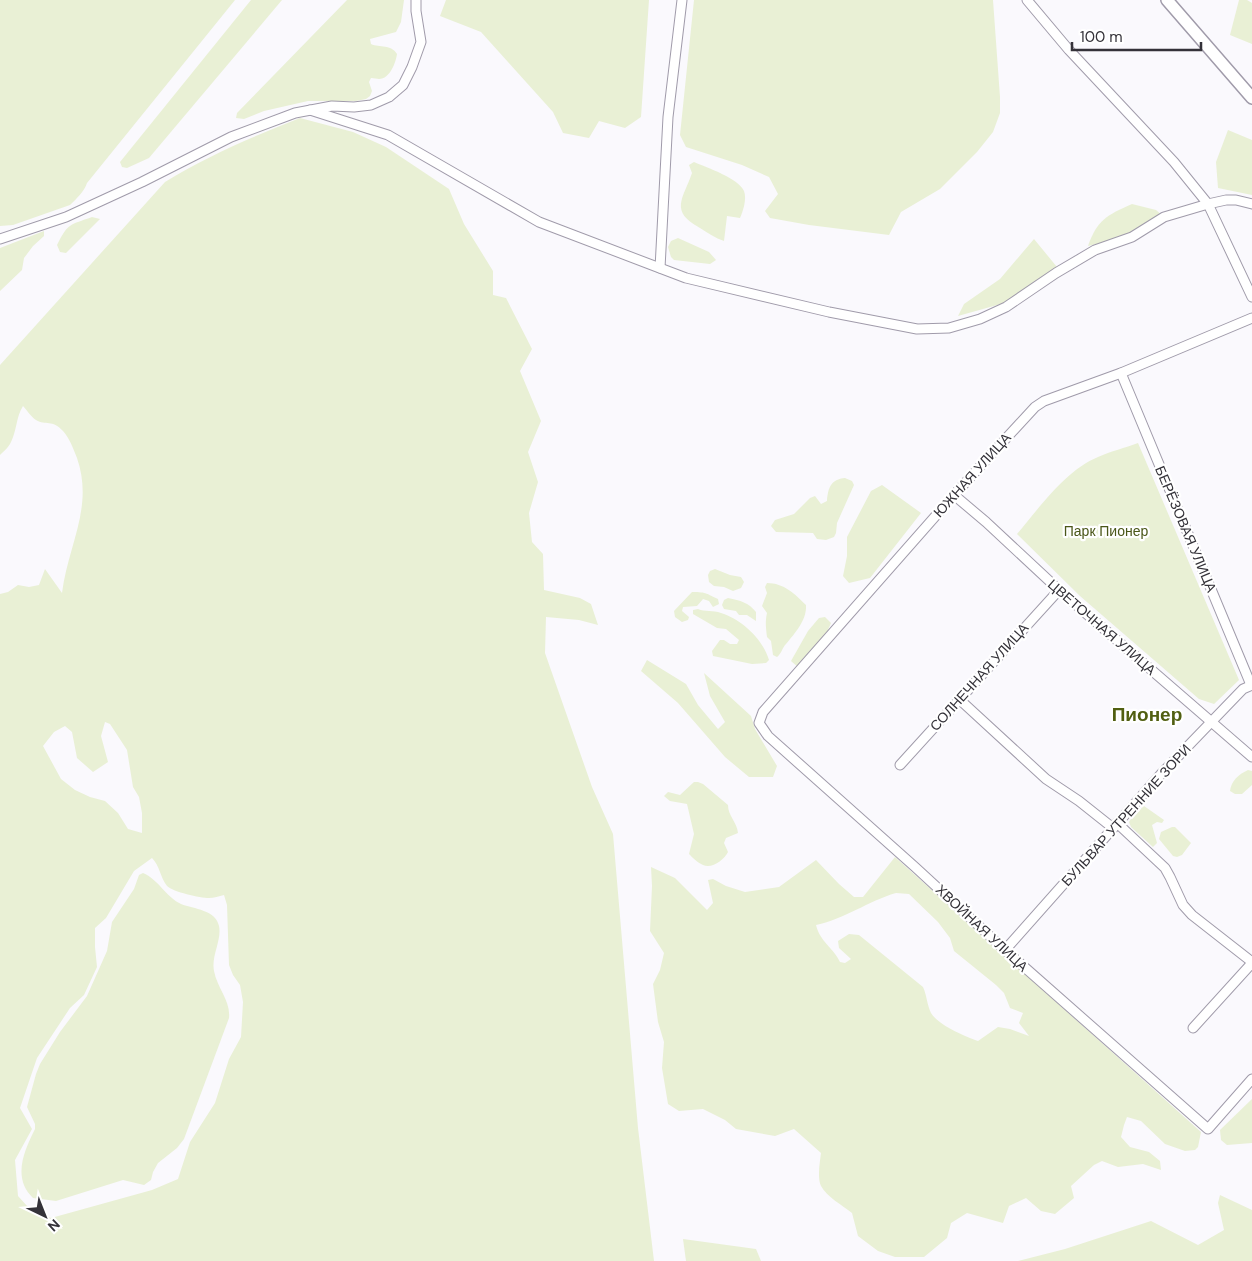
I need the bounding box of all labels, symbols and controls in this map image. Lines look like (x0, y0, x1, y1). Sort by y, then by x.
scale bar (1072, 20, 1201, 52)
text: 100 m (1080, 27, 1123, 47)
street label: ЮЖНАЯ УЛИЦА (929, 429, 1015, 521)
street label: БЕРЁЗОВАЯ УЛИЦА (1151, 463, 1221, 596)
park label: Парк Пионер (1064, 522, 1148, 540)
street label: ЦВЕТОЧНАЯ УЛИЦА (1044, 575, 1160, 679)
street label: СОЛНЕЧНАЯ УЛИЦА (926, 619, 1033, 735)
district label: Пионер (1112, 702, 1182, 727)
street label: БУЛЬВАР УТРЕННИЕ ЗОРИ (1057, 740, 1195, 890)
street label: ХВОЙНАЯ УЛИЦА (932, 881, 1032, 976)
north arrow (20, 1191, 70, 1241)
text: N (44, 1215, 64, 1236)

